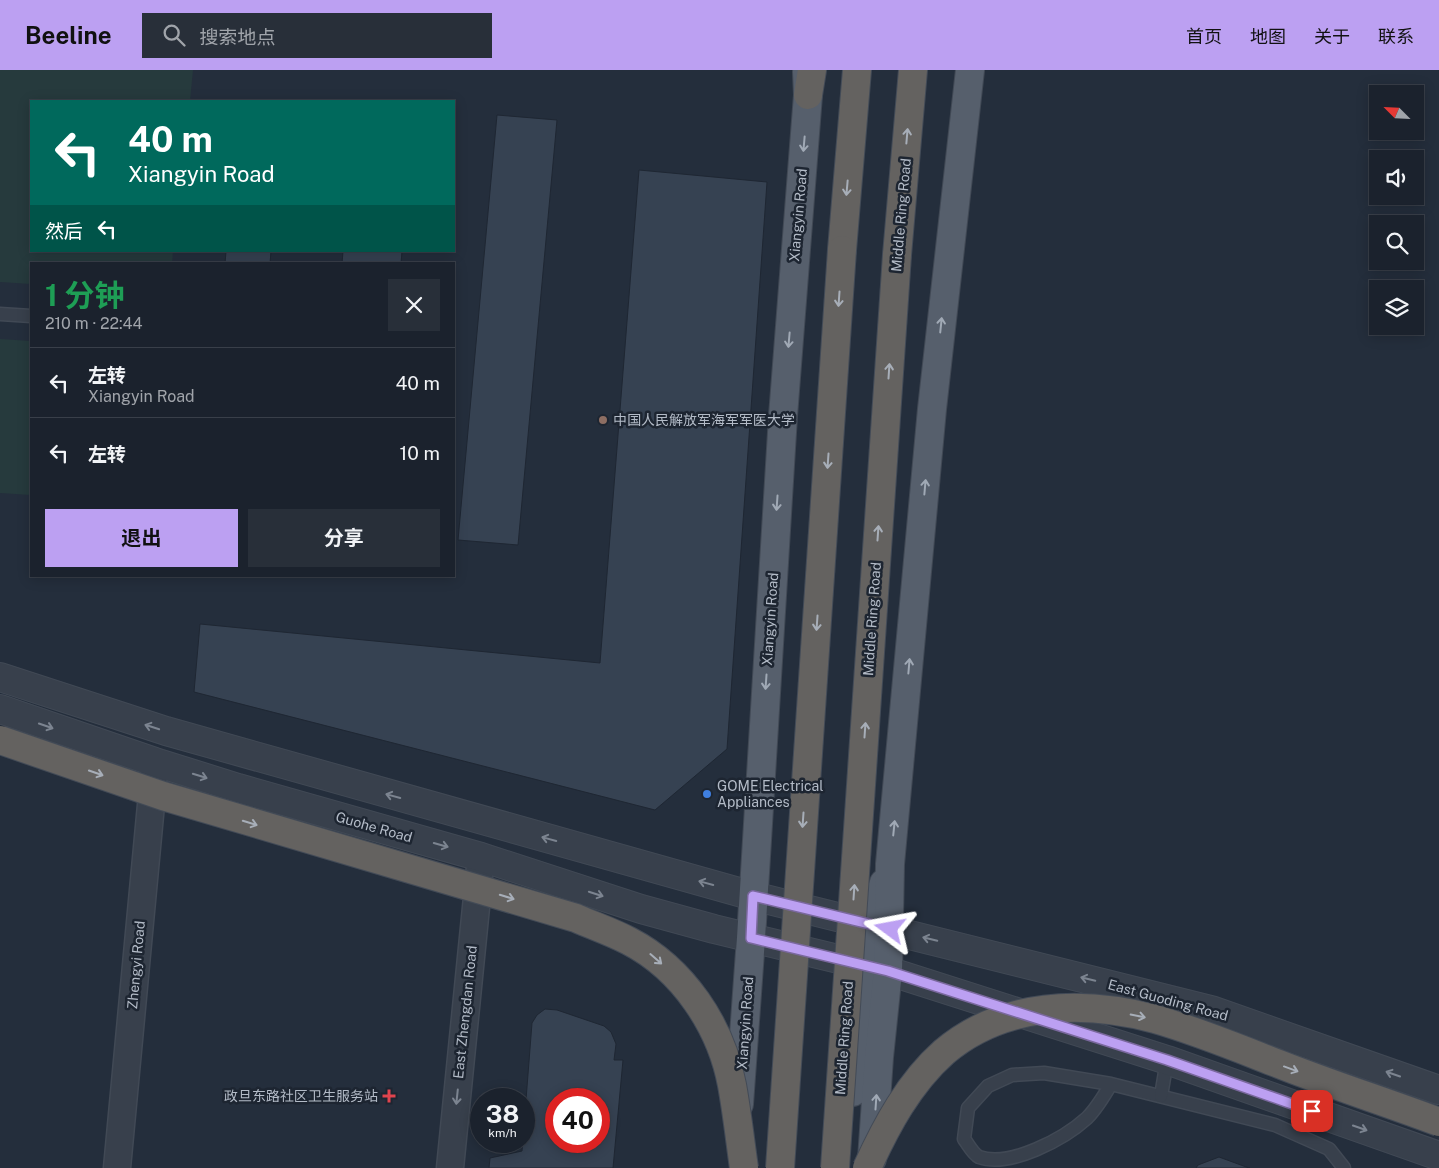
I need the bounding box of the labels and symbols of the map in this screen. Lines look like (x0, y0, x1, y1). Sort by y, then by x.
north arrow (1369, 85, 1424, 140)
one-way arrow (903, 129, 912, 145)
one-way arrow (799, 135, 809, 151)
street label: Middle Ring Road (888, 157, 914, 273)
street label: Xiangyin Road (786, 168, 810, 262)
one-way arrow (842, 180, 852, 196)
one-way arrow (834, 290, 843, 306)
one-way arrow (936, 317, 946, 333)
one-way arrow (784, 332, 793, 348)
one-way arrow (885, 363, 894, 379)
place label: 中国人民解放军海军军医大学 (613, 412, 795, 428)
marker: 中国人民解放军海军军医大学 (597, 414, 609, 426)
one-way arrow (823, 453, 832, 469)
one-way arrow (920, 479, 930, 495)
one-way arrow (773, 494, 782, 510)
one-way arrow (874, 526, 883, 542)
street label: Middle Ring Road (860, 562, 884, 676)
street label: Xiangyin Road (759, 572, 781, 666)
one-way arrow (812, 615, 821, 631)
one-way arrow (904, 658, 914, 674)
one-way arrow (762, 674, 771, 690)
one-way arrow (38, 722, 53, 731)
one-way arrow (145, 722, 161, 731)
one-way arrow (860, 723, 869, 739)
one-way arrow (87, 769, 103, 778)
one-way arrow (192, 772, 208, 781)
place label: GOME Electrical Appliances (717, 778, 824, 810)
marker: GOME Electrical Appliances (701, 788, 713, 800)
one-way arrow (385, 791, 401, 800)
street label: Guohe Road (334, 808, 414, 846)
one-way arrow (799, 812, 808, 828)
one-way arrow (242, 818, 258, 828)
one-way arrow (889, 820, 899, 836)
one-way arrow (542, 834, 558, 844)
one-way arrow (432, 841, 448, 851)
one-way arrow (698, 877, 714, 887)
one-way arrow (849, 885, 858, 901)
one-way arrow (587, 890, 603, 900)
one-way arrow (499, 893, 515, 903)
position arrow (863, 902, 915, 954)
street label: Zhengyi Road (124, 920, 148, 1010)
one-way arrow (923, 934, 939, 943)
street label: East Zhengdan Road (450, 945, 480, 1079)
one-way arrow (650, 954, 663, 965)
one-way arrow (1080, 974, 1096, 983)
street label: Xiangyin Road (734, 976, 756, 1070)
street label: East Guoding Road (1106, 976, 1230, 1024)
street label: Middle Ring Road (832, 981, 856, 1095)
one-way arrow (1130, 1011, 1146, 1021)
one-way arrow (1283, 1065, 1299, 1074)
one-way arrow (1386, 1069, 1401, 1078)
place label: 政旦东路社区卫生服务站 (224, 1088, 378, 1104)
one-way arrow (452, 1088, 462, 1104)
speed limit sign: 40 (545, 1088, 610, 1153)
marker: 政旦东路社区卫生服务站 (382, 1089, 396, 1103)
pin (1291, 1090, 1333, 1132)
one-way arrow (872, 1094, 881, 1110)
one-way arrow (1352, 1124, 1368, 1133)

